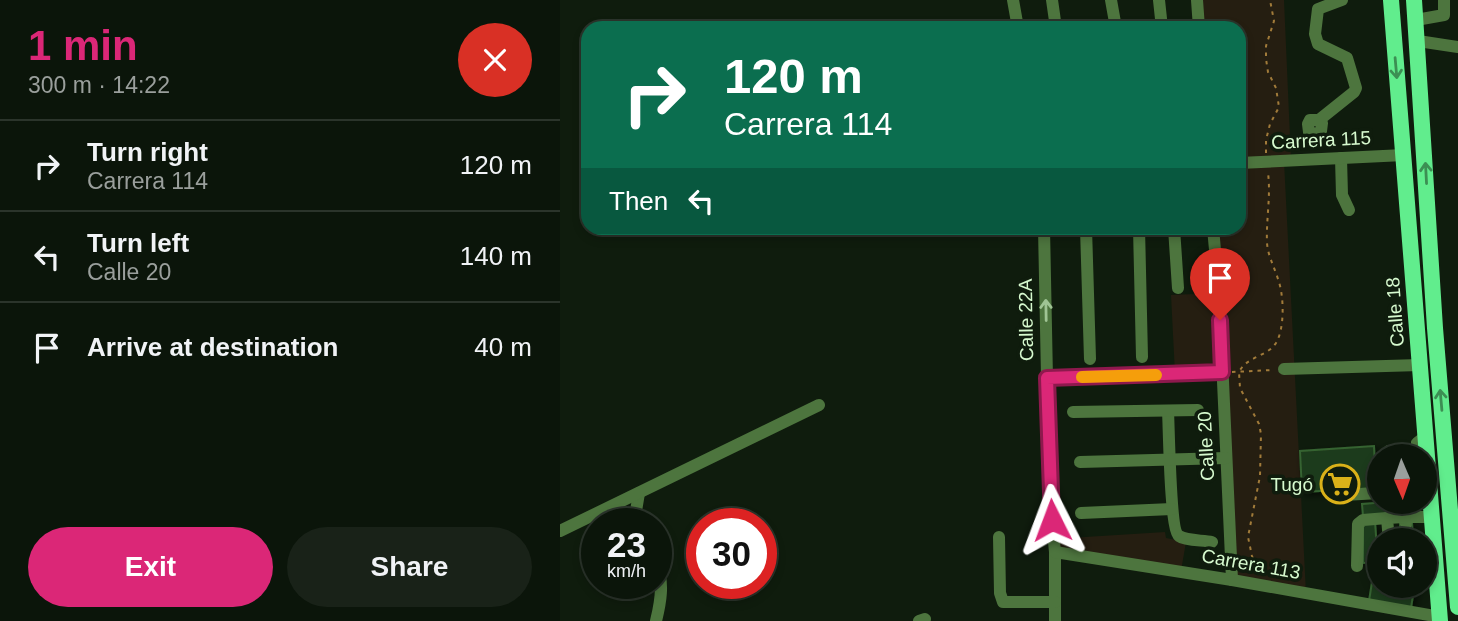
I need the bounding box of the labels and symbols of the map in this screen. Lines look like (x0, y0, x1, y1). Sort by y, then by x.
one-way arrow (1390, 56, 1403, 79)
street label: Carrera 115 (1271, 127, 1371, 153)
one-way arrow (1419, 162, 1432, 184)
pin (1190, 248, 1250, 320)
street label: Calle 18 (1382, 276, 1408, 348)
street label: Calle 22A (1015, 278, 1037, 361)
one-way arrow (1039, 299, 1052, 322)
one-way arrow (1434, 389, 1447, 411)
street label: Calle 20 (1194, 411, 1218, 481)
north arrow (1367, 444, 1437, 514)
supermarket icon: Tugó (1319, 463, 1361, 505)
place label: Tugó (1270, 474, 1313, 495)
position arrow (1015, 483, 1089, 557)
speed limit sign: 30 (686, 508, 777, 599)
street label: Carrera 113 (1200, 545, 1302, 583)

